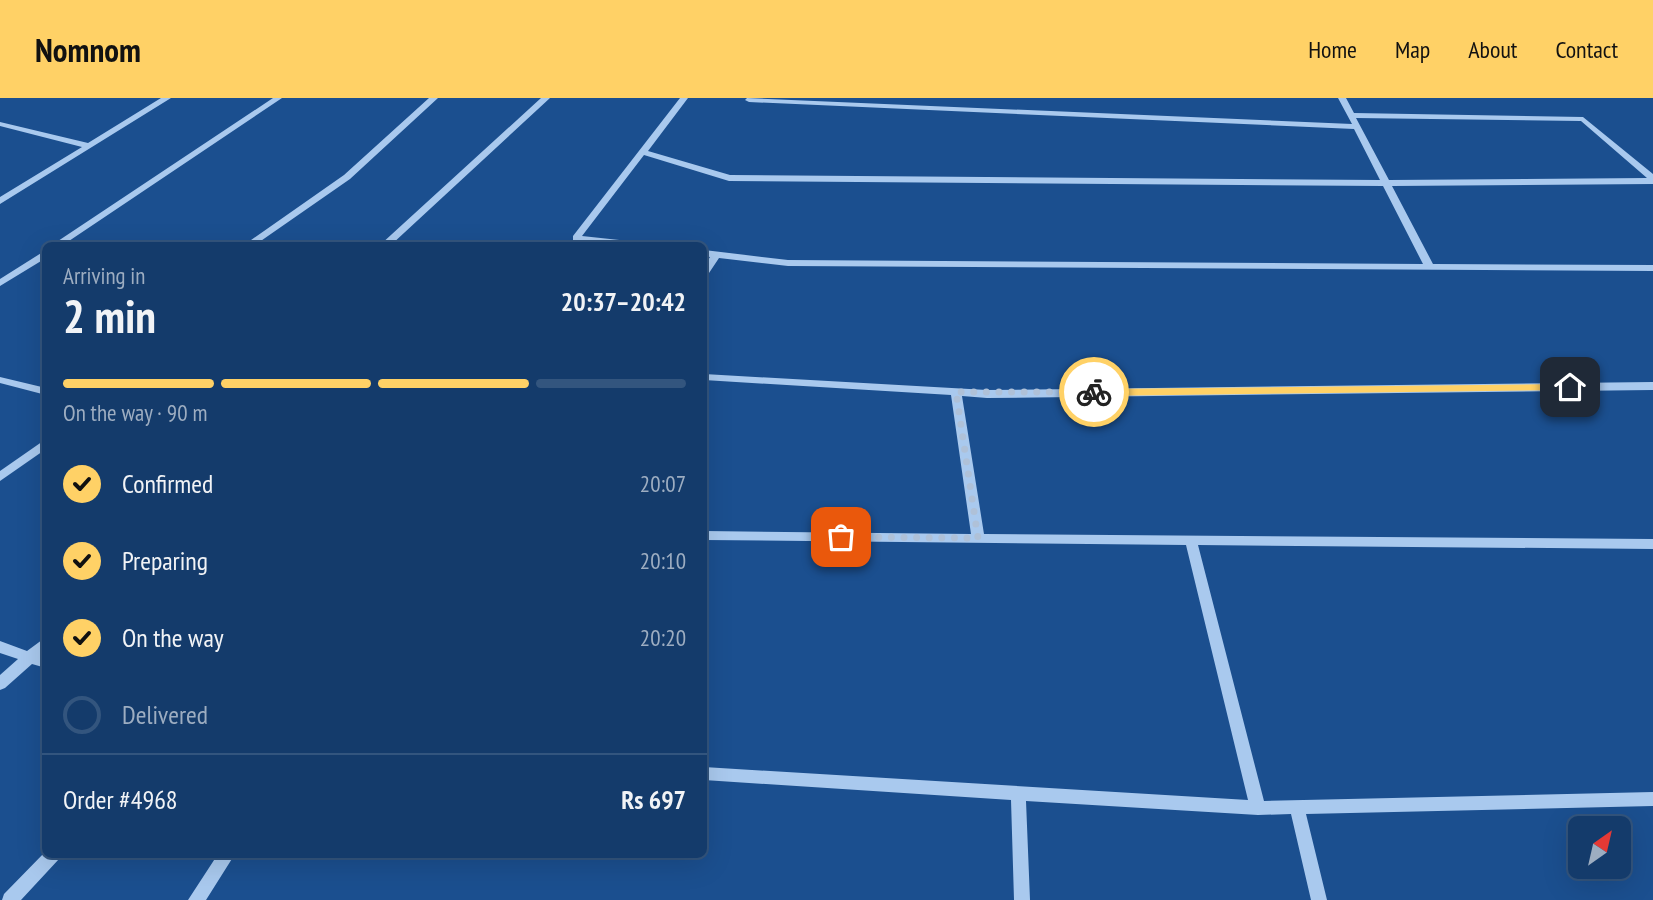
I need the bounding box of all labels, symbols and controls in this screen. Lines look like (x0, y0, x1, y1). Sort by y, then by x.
text: Nomnom (35, 28, 141, 71)
text: Home (1308, 34, 1357, 65)
text: Map (1395, 34, 1430, 65)
text: About (1468, 34, 1517, 65)
text: Contact (1555, 34, 1618, 65)
text: Arriving in (63, 261, 145, 290)
text: 20:37–20:42 (561, 285, 686, 318)
text: 2 min (63, 286, 156, 346)
courier (1059, 357, 1129, 427)
pin (1540, 357, 1600, 417)
icon: home (1551, 368, 1589, 406)
icon: bike (1075, 373, 1113, 411)
text: On the way · 90 m (63, 398, 207, 427)
icon: check (63, 465, 101, 503)
text: Confirmed (122, 467, 213, 500)
text: 20:07 (640, 469, 686, 498)
pin (811, 507, 871, 567)
icon: bag (822, 518, 860, 556)
icon: check (63, 542, 101, 580)
text: Preparing (122, 544, 208, 577)
text: 20:10 (640, 546, 686, 575)
icon: check (63, 619, 101, 657)
text: On the way (122, 621, 224, 654)
text: 20:20 (640, 623, 686, 652)
text: Delivered (122, 698, 208, 731)
text: Order #4968 (63, 783, 178, 816)
text: Rs 697 (621, 783, 686, 816)
north arrow (1568, 816, 1631, 878)
map controls (1568, 816, 1631, 879)

